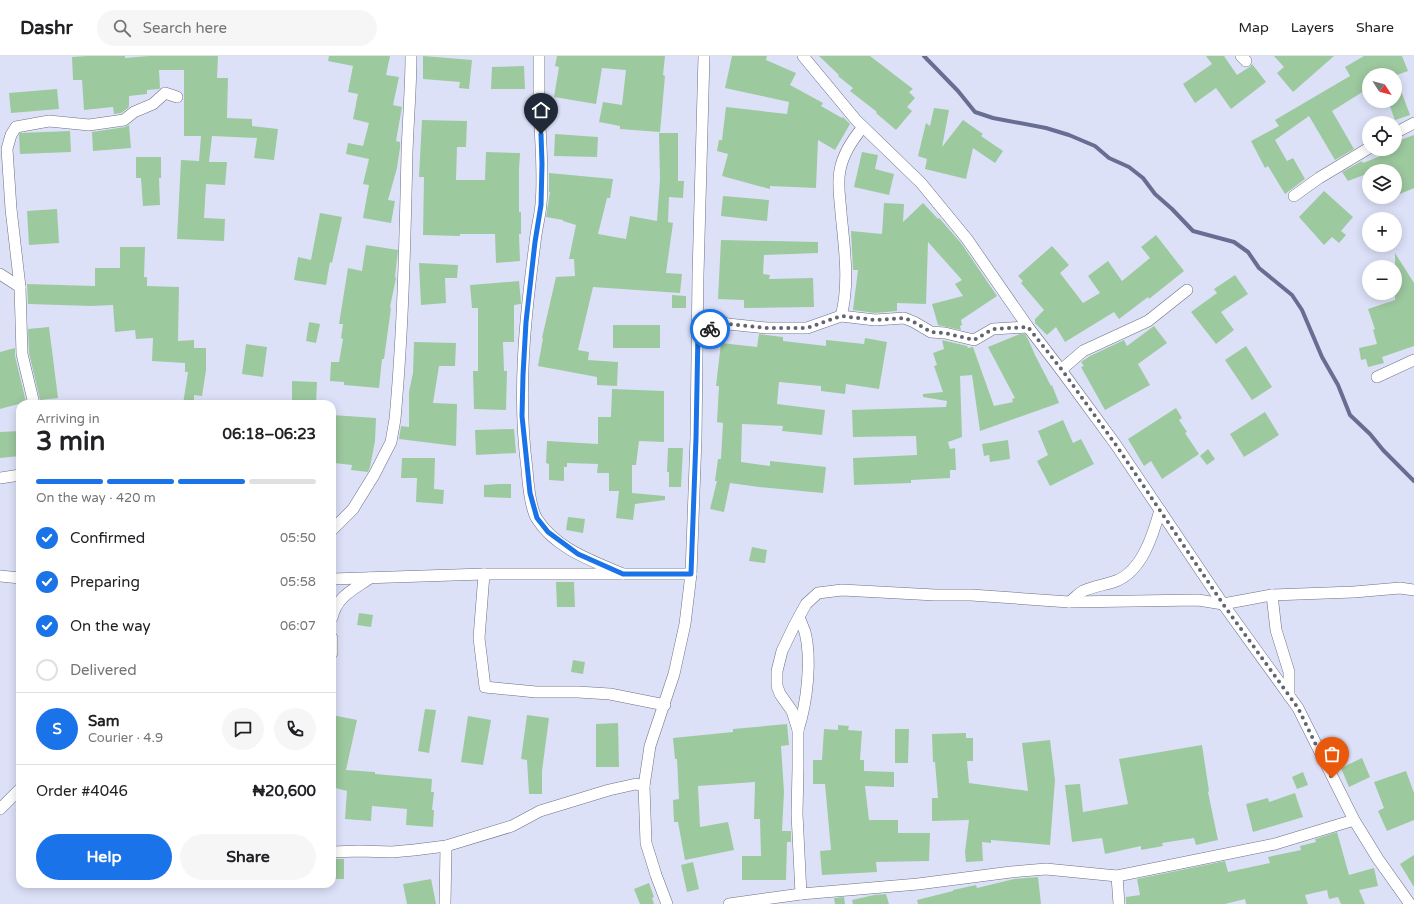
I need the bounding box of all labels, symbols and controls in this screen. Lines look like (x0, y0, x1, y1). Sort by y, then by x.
search box (97, 10, 377, 46)
text: Dashr (20, 17, 73, 39)
icon: search (111, 17, 133, 39)
text: Search here (143, 19, 227, 37)
text: Map (1239, 19, 1269, 36)
text: Layers (1291, 19, 1334, 36)
text: Share (1356, 19, 1394, 36)
north arrow (1362, 68, 1402, 108)
map controls (1362, 68, 1402, 300)
pin (524, 93, 558, 134)
icon: home (530, 99, 552, 121)
button: locate (1362, 116, 1402, 156)
button: layers (1362, 164, 1402, 204)
button: + (1362, 212, 1402, 252)
button: − (1362, 260, 1402, 300)
courier (690, 309, 730, 349)
icon: bike (699, 318, 721, 340)
text: Arriving in (36, 411, 100, 427)
text: 06:18–06:23 (223, 425, 316, 443)
text: 3 min (36, 426, 105, 457)
text: On the way · 420 m (36, 490, 156, 506)
icon: check (36, 527, 58, 549)
text: Confirmed (70, 529, 145, 547)
text: 05:50 (280, 530, 316, 546)
icon: check (36, 571, 58, 593)
text: Preparing (70, 573, 140, 591)
text: 05:58 (280, 574, 316, 590)
icon: check (36, 615, 58, 637)
text: On the way (70, 617, 150, 635)
text: 06:07 (280, 618, 316, 634)
text: Delivered (70, 661, 137, 679)
button: chat (222, 708, 264, 750)
button: phone (274, 708, 316, 750)
text: Sam (88, 712, 119, 730)
text: S (52, 720, 62, 738)
text: Courier · 4.9 (88, 730, 163, 746)
pin (1315, 737, 1349, 778)
icon: bag (1321, 743, 1343, 765)
text: Order #4046 (36, 782, 128, 800)
text: ₦20,600 (252, 782, 316, 800)
button: Help (36, 834, 172, 880)
button: Share (180, 834, 316, 880)

